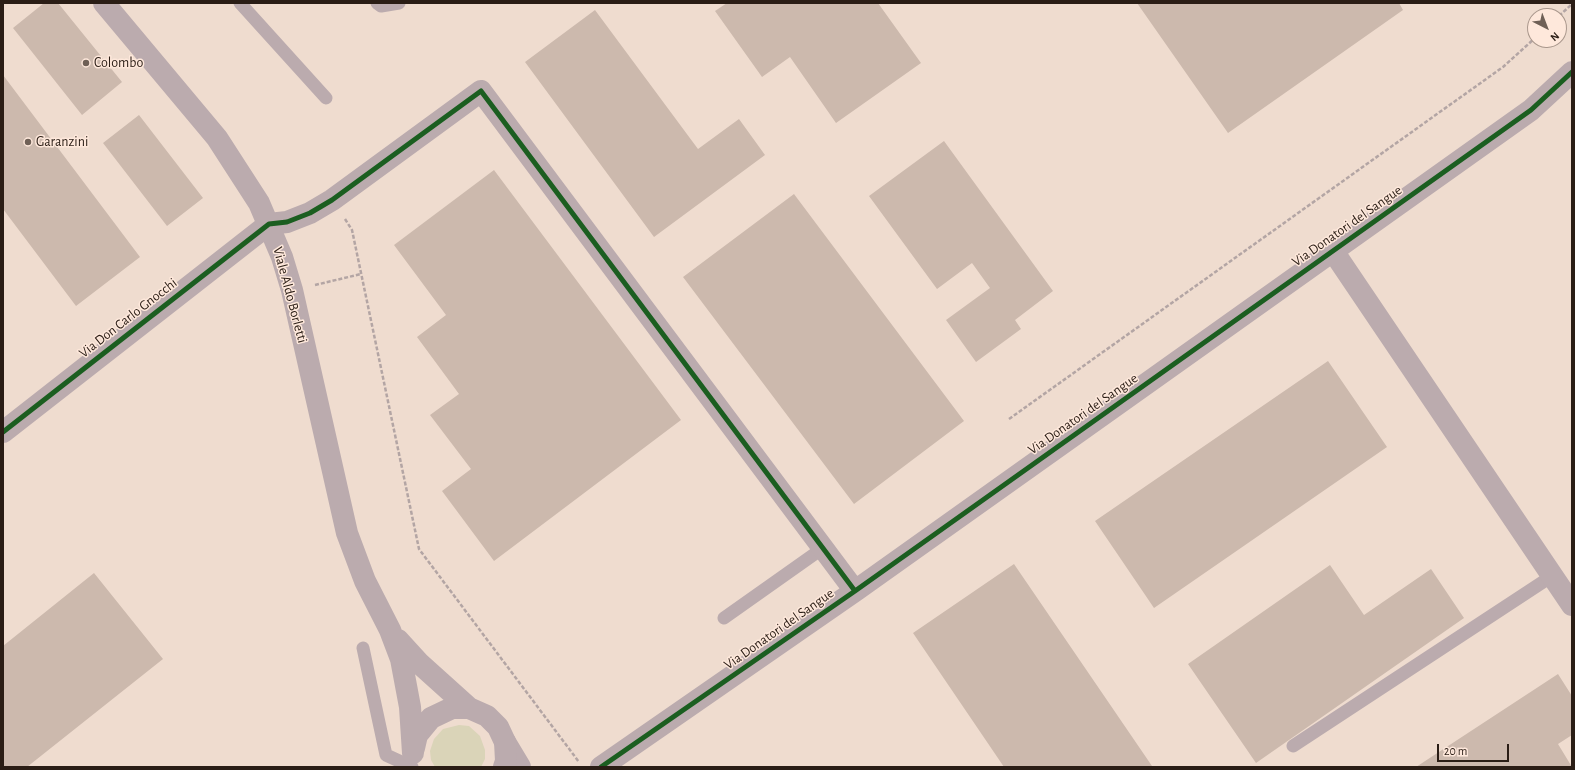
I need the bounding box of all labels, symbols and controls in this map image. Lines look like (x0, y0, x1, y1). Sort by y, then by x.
north arrow (1527, 8, 1567, 48)
text: N (1548, 30, 1561, 43)
place label: Colombo (94, 55, 143, 71)
marker: Colombo (81, 58, 91, 68)
place label: Garanzini (36, 134, 88, 150)
marker: Garanzini (23, 137, 33, 147)
street label: Via Donatori del Sangue (1289, 182, 1405, 270)
street label: Viale Aldo Borletti (269, 245, 311, 345)
street label: Via Don Carlo Gnocchi (76, 274, 180, 362)
street label: Via Donatori del Sangue (1025, 370, 1141, 458)
street label: Via Donatori del Sangue (721, 585, 837, 673)
scale bar (1439, 736, 1511, 762)
text: 20 m (1444, 745, 1467, 757)

